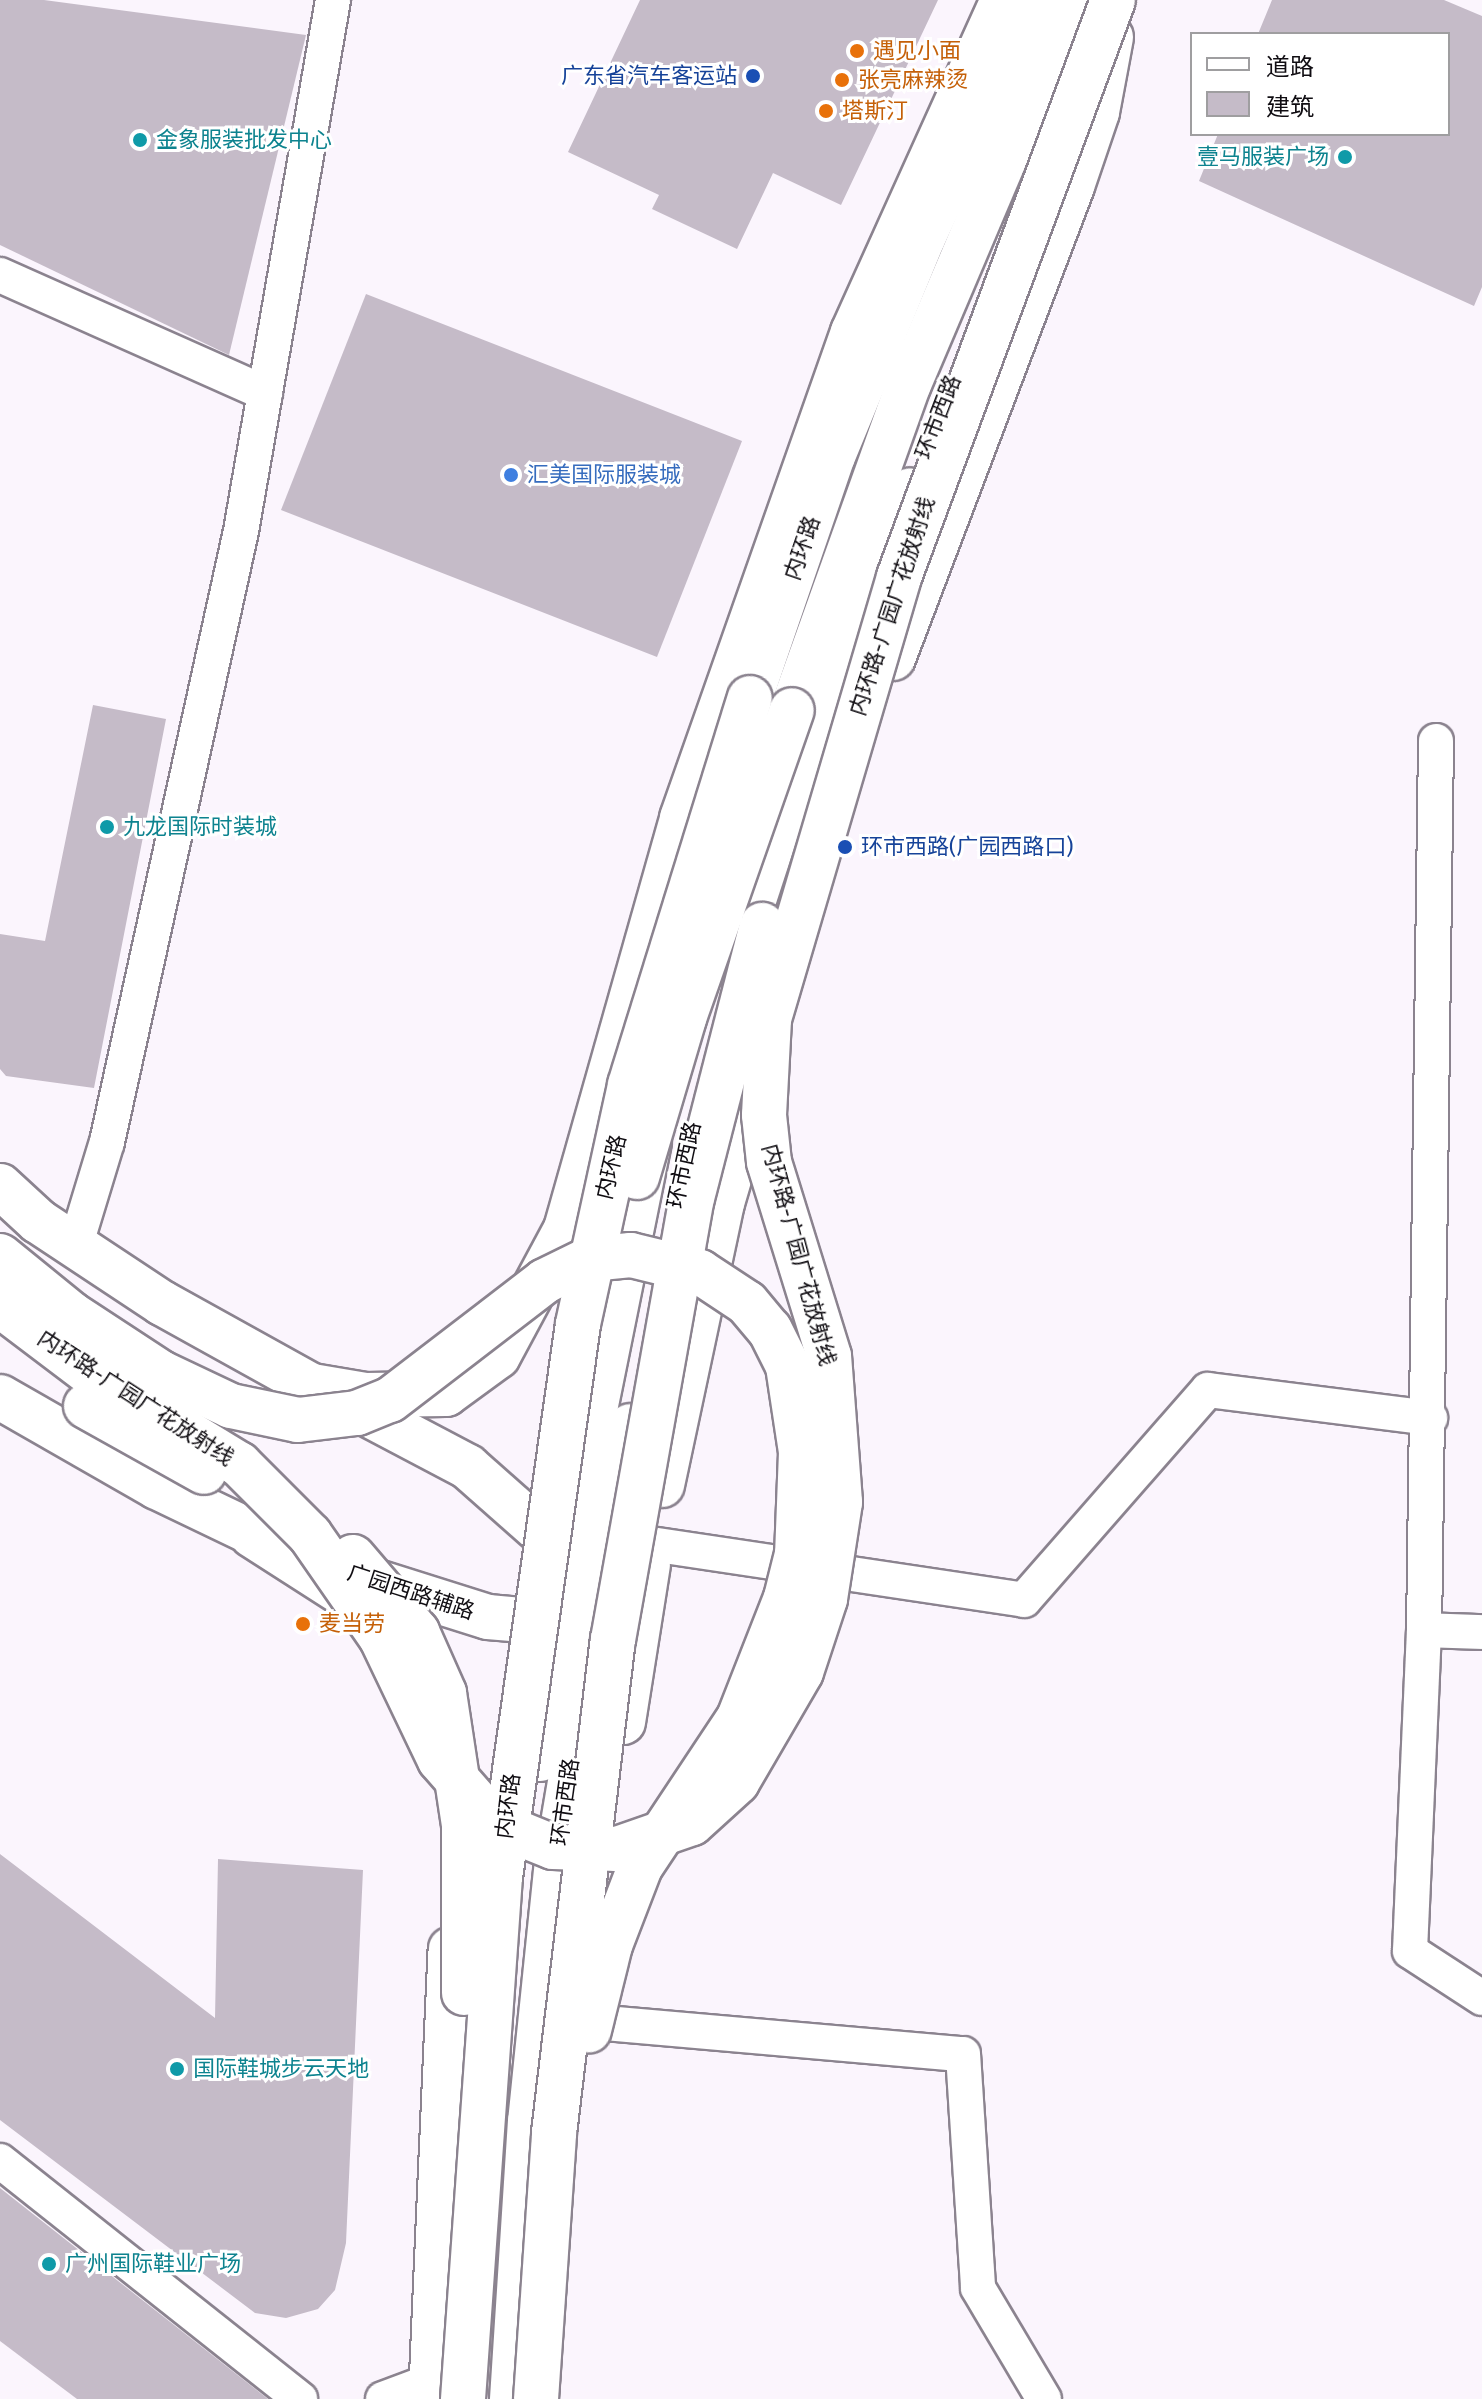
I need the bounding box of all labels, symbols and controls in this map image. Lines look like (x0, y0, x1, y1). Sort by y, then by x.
legend (1190, 32, 1450, 136)
place label: 遇见小面 (873, 38, 961, 64)
marker: 遇见小面 (848, 42, 866, 60)
text: 道路 (1266, 53, 1314, 81)
place label: 广东省汽车客运站 (561, 63, 737, 89)
marker: 广东省汽车客运站 (744, 67, 762, 85)
place label: 张亮麻辣烫 (858, 67, 968, 93)
marker: 张亮麻辣烫 (833, 71, 851, 89)
text: 建筑 (1266, 93, 1314, 121)
place label: 塔斯汀 (842, 98, 908, 124)
marker: 塔斯汀 (817, 102, 835, 120)
place label: 金象服装批发中心 (156, 127, 332, 153)
marker: 金象服装批发中心 (131, 131, 149, 149)
place label: 壹马服装广场 (1197, 144, 1329, 170)
marker: 壹马服装广场 (1336, 148, 1354, 166)
street label: 环市西路 (910, 371, 966, 463)
place label: 汇美国际服装城 (527, 462, 681, 488)
marker: 汇美国际服装城 (502, 466, 520, 484)
street label: 内环路-广园广花放射线 (844, 493, 940, 719)
street label: 内环路 (779, 513, 825, 583)
place label: 九龙国际时装城 (123, 814, 277, 840)
marker: 九龙国际时装城 (98, 818, 116, 836)
place label: 环市西路(广园西路口) (861, 834, 1073, 860)
marker: 环市西路(广园西路口) (836, 838, 854, 856)
street label: 环市西路 (662, 1119, 706, 1211)
street label: 内环路 (591, 1132, 631, 1202)
street label: 内环路-广园广花放射线 (757, 1141, 841, 1369)
street label: 内环路-广园广花放射线 (33, 1325, 239, 1471)
street label: 广园西路辅路 (344, 1559, 478, 1625)
place label: 麦当劳 (319, 1611, 385, 1637)
marker: 麦当劳 (294, 1615, 312, 1633)
street label: 环市西路 (546, 1757, 584, 1847)
street label: 内环路 (491, 1772, 525, 1840)
place label: 国际鞋城步云天地 (193, 2056, 369, 2082)
marker: 国际鞋城步云天地 (168, 2060, 186, 2078)
place label: 广州国际鞋业广场 (65, 2251, 241, 2277)
marker: 广州国际鞋业广场 (40, 2255, 58, 2273)

